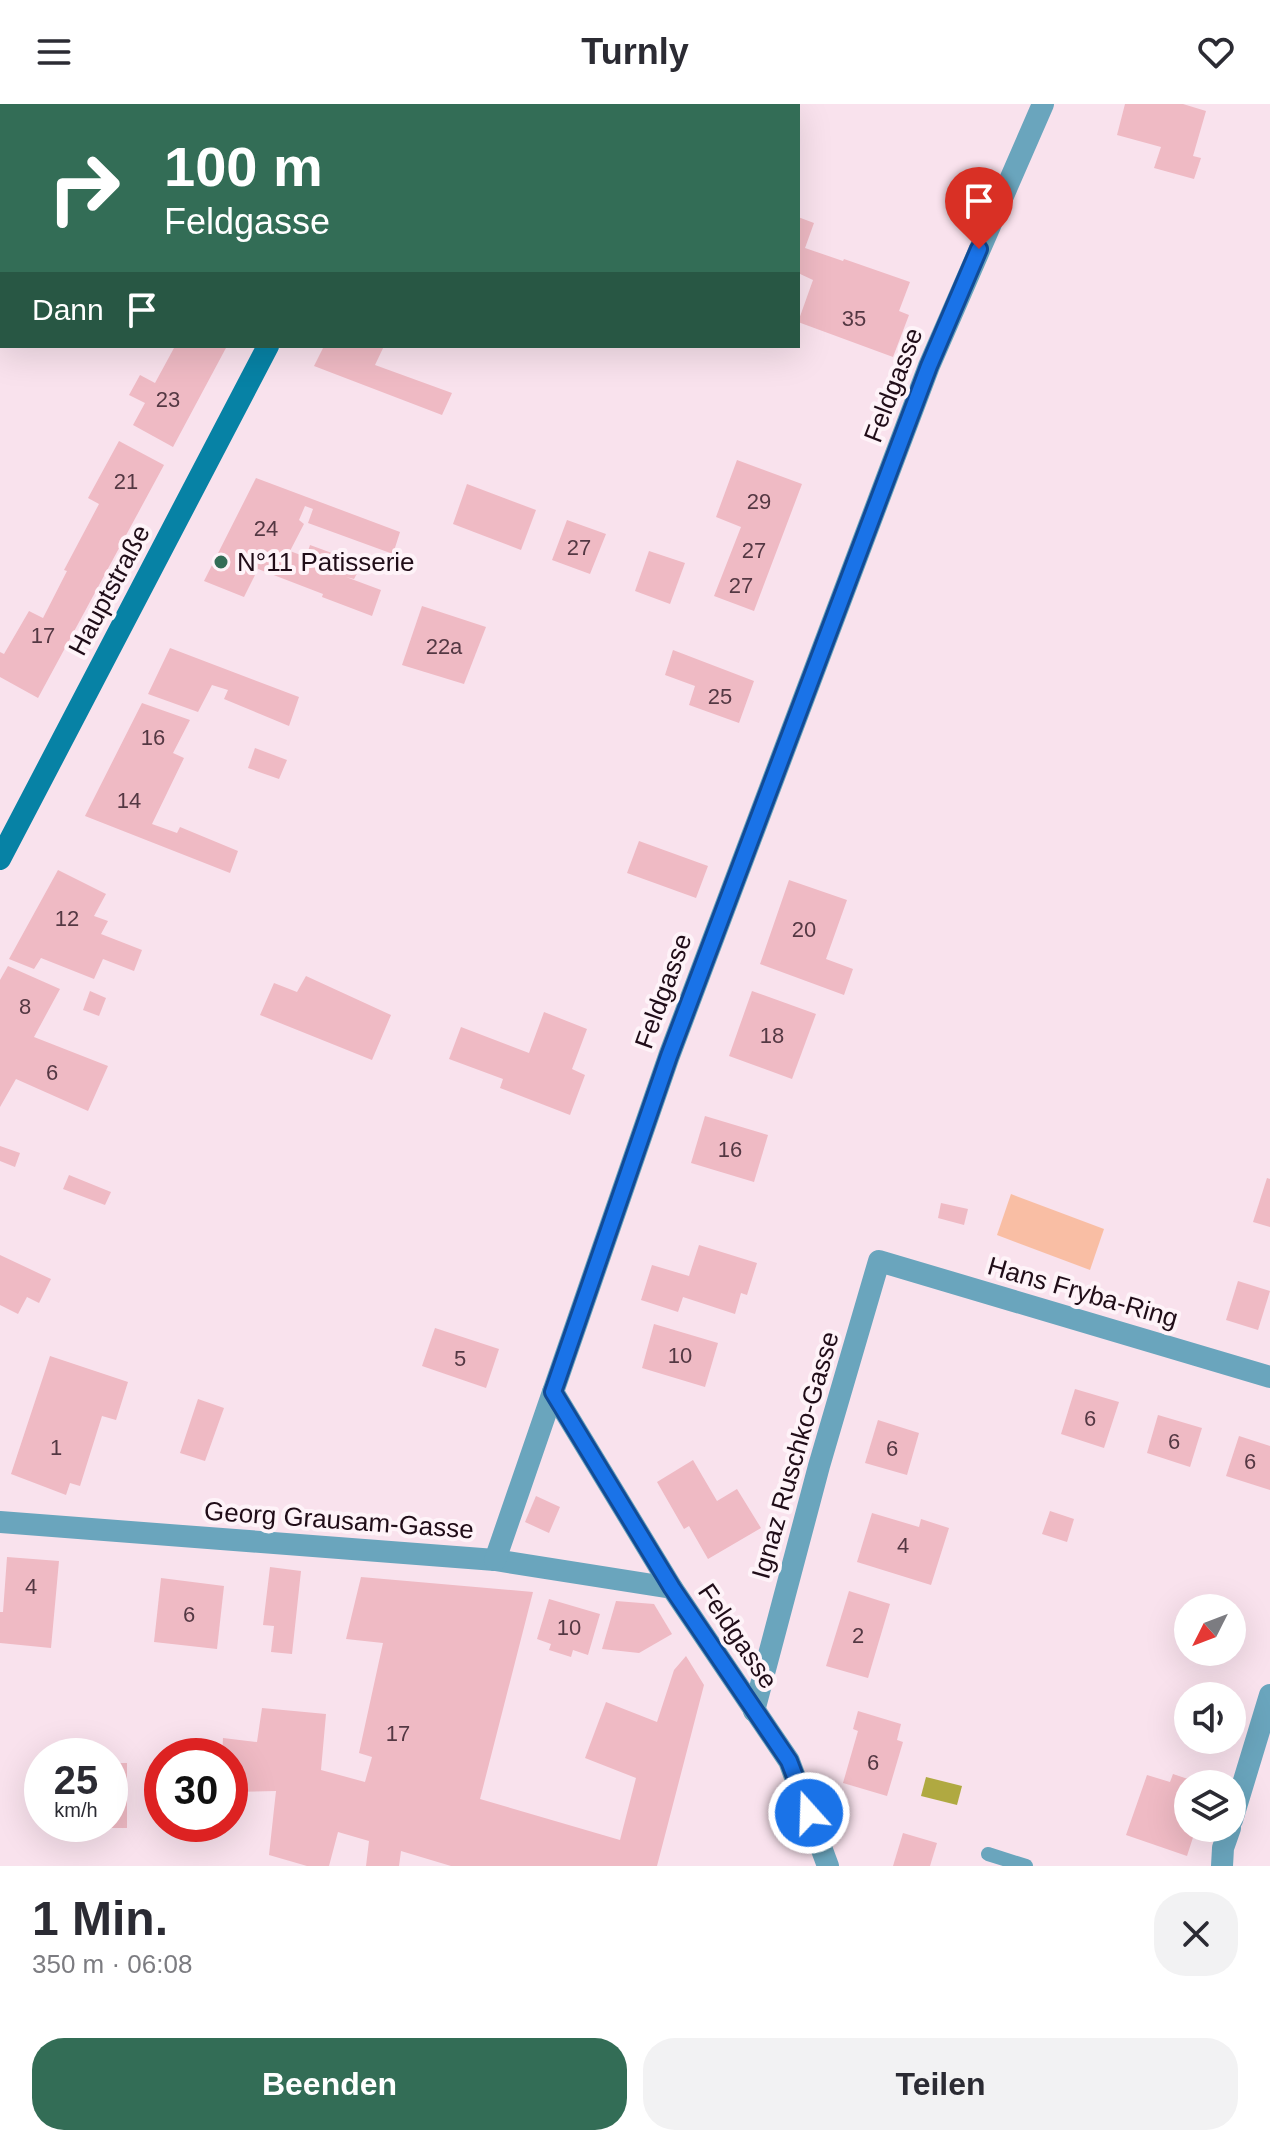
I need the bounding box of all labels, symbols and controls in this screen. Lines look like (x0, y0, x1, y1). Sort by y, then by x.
icon: menu (32, 30, 76, 74)
icon: heart (1194, 30, 1238, 74)
text: Turnly (581, 31, 689, 72)
text: 100 m (164, 135, 323, 198)
icon: right (32, 136, 136, 240)
pin (945, 167, 1013, 249)
icon: arrive (957, 179, 1001, 223)
text: Feldgasse (164, 201, 330, 242)
icon: arrive (120, 288, 164, 332)
text: Dann (32, 293, 104, 326)
house number: 35 (842, 306, 866, 331)
street label: Feldgasse (857, 324, 929, 446)
house number: 23 (156, 387, 180, 412)
house number: 21 (114, 469, 138, 494)
house number: 29 (747, 489, 771, 514)
house number: 24 (254, 516, 278, 541)
street label: Hauptstraße (62, 520, 156, 660)
house number: 27 (567, 535, 591, 560)
house number: 27 (742, 538, 766, 563)
place label: N°11 Patisserie (237, 547, 415, 577)
marker: N°11 Patisserie (212, 553, 230, 571)
house number: 27 (729, 573, 753, 598)
house number: 17 (31, 623, 55, 648)
house number: 22a (426, 634, 463, 659)
house number: 25 (708, 684, 732, 709)
house number: 16 (141, 725, 165, 750)
house number: 14 (117, 788, 141, 813)
house number: 12 (55, 906, 79, 931)
house number: 20 (792, 917, 816, 942)
street label: Feldgasse (628, 930, 698, 1052)
house number: 8 (19, 994, 31, 1019)
house number: 18 (760, 1023, 784, 1048)
house number: 6 (46, 1060, 58, 1085)
house number: 16 (718, 1137, 742, 1162)
street label: Hans Fryba-Ring (984, 1250, 1182, 1334)
street label: Ignaz Ruschko-Gasse (745, 1328, 845, 1582)
house number: 10 (668, 1343, 692, 1368)
house number: 5 (454, 1346, 466, 1371)
house number: 6 (1084, 1406, 1096, 1431)
house number: 6 (1168, 1429, 1180, 1454)
house number: 1 (50, 1435, 62, 1460)
house number: 6 (886, 1436, 898, 1461)
house number: 6 (1244, 1449, 1256, 1474)
street label: Georg Grausam-Gasse (203, 1496, 475, 1544)
house number: 4 (897, 1533, 909, 1558)
house number: 4 (25, 1574, 37, 1599)
street label: Feldgasse (692, 1578, 784, 1694)
north arrow (1174, 1594, 1246, 1666)
map controls (1174, 1594, 1246, 1842)
house number: 6 (183, 1602, 195, 1627)
house number: 10 (557, 1615, 581, 1640)
house number: 2 (852, 1623, 864, 1648)
button: sound (1174, 1682, 1246, 1754)
house number: 17 (386, 1721, 410, 1746)
speed limit sign: 30 (144, 1738, 248, 1842)
house number: 6 (867, 1750, 879, 1775)
text: 25 (54, 1758, 98, 1802)
button: layers (1174, 1770, 1246, 1842)
position arrow (767, 1771, 851, 1855)
text: km/h (54, 1799, 98, 1821)
text: 1 Min. (32, 1892, 168, 1945)
button: close (1154, 1892, 1238, 1976)
text: 350 m · 06:08 (32, 1949, 192, 1979)
button: Beenden (32, 2038, 627, 2130)
button: Teilen (643, 2038, 1238, 2130)

